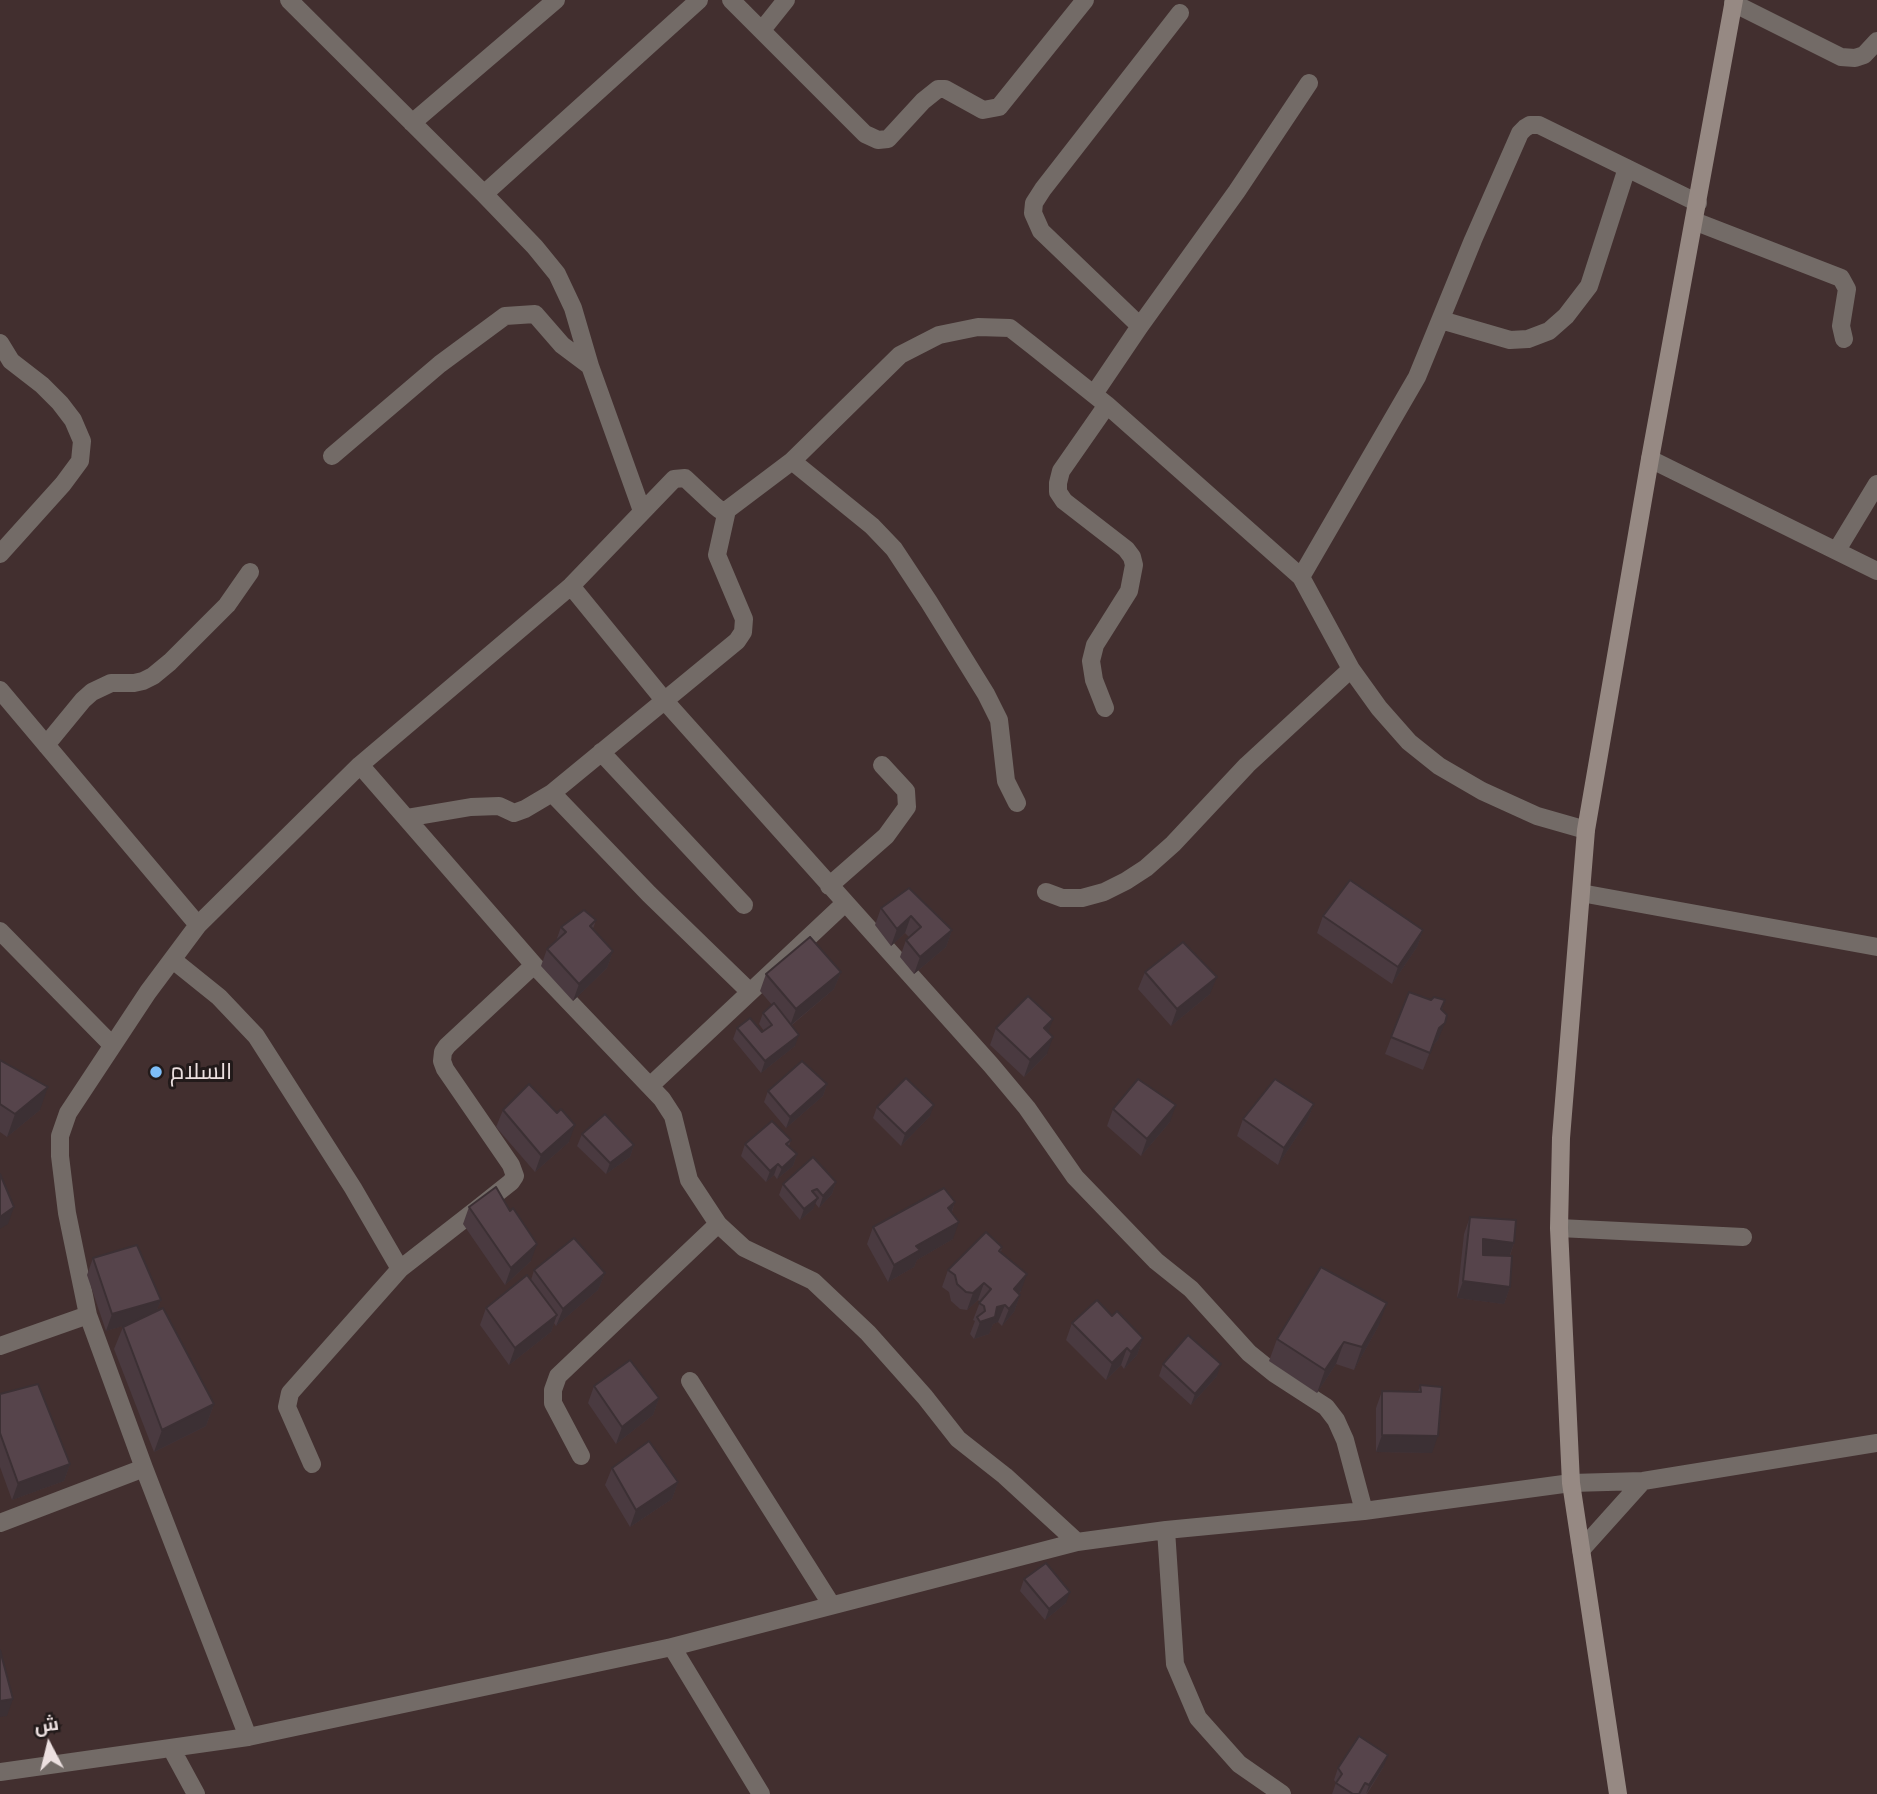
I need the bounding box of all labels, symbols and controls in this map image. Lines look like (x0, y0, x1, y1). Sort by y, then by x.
place label: السلام (170, 1058, 232, 1086)
marker: السلام (148, 1064, 164, 1080)
north arrow (14, 1710, 84, 1780)
text: ش (33, 1711, 60, 1737)

